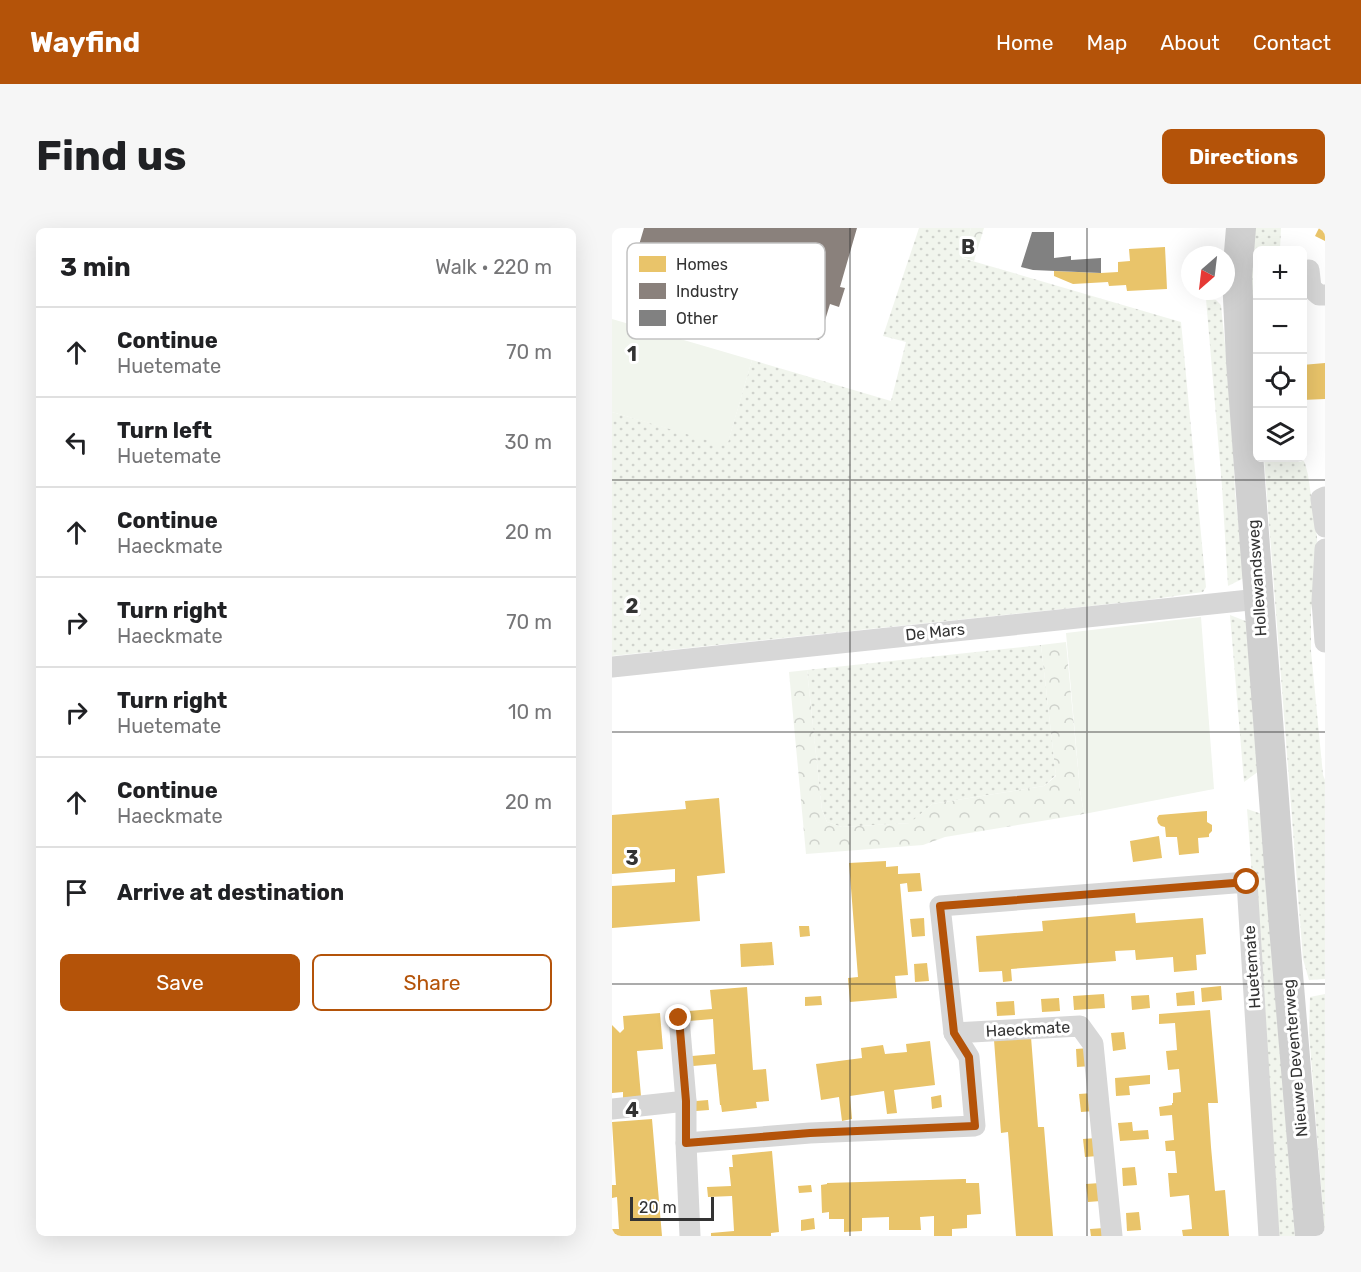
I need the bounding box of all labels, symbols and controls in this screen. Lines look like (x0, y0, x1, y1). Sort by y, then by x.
text: Wayfind (30, 26, 140, 59)
text: Home (996, 30, 1053, 55)
text: Map (1086, 30, 1127, 55)
text: About (1160, 30, 1220, 55)
text: Contact (1253, 30, 1331, 55)
button: Directions (1162, 129, 1325, 184)
text: Find us (36, 131, 187, 181)
text: B (961, 235, 975, 259)
legend (627, 243, 825, 339)
north arrow (1181, 246, 1235, 300)
map controls (1253, 246, 1307, 462)
button: + (1253, 246, 1307, 300)
text: 3 min (60, 252, 131, 283)
text: Walk · 220 m (435, 255, 552, 279)
text: Homes (676, 255, 728, 274)
text: Industry (676, 282, 739, 301)
button: − (1253, 300, 1307, 354)
text: Other (676, 309, 718, 328)
text: Continue (117, 327, 218, 354)
icon: ahead (60, 336, 93, 369)
text: 70 m (506, 340, 552, 364)
text: 1 (627, 342, 637, 366)
text: Huetemate (117, 354, 221, 378)
button: locate (1253, 354, 1307, 408)
button: layers (1253, 408, 1307, 462)
text: Turn left (117, 417, 212, 444)
icon: left (60, 426, 93, 459)
text: 30 m (505, 430, 552, 454)
text: Huetemate (117, 444, 221, 468)
text: Continue (117, 507, 218, 534)
icon: ahead (60, 516, 93, 549)
street label: Hollewandsweg (1243, 519, 1271, 637)
text: 20 m (505, 520, 552, 544)
text: Haeckmate (117, 534, 223, 558)
text: 2 (626, 594, 639, 618)
text: Turn right (117, 597, 227, 624)
icon: right (60, 606, 93, 639)
text: 70 m (506, 610, 552, 634)
street label: De Mars (904, 619, 966, 645)
text: Haeckmate (117, 624, 223, 648)
text: Turn right (117, 687, 227, 714)
icon: right (60, 696, 93, 729)
text: 10 m (508, 700, 552, 724)
text: Huetemate (117, 714, 221, 738)
text: Continue (117, 777, 218, 804)
icon: ahead (60, 786, 93, 819)
text: 20 m (505, 790, 552, 814)
text: Haeckmate (117, 804, 223, 828)
text: 3 (625, 846, 639, 870)
route start (1233, 868, 1259, 894)
icon: arrive (60, 876, 93, 909)
text: Arrive at destination (117, 879, 344, 906)
street label: Huetemate (1240, 925, 1264, 1009)
button: Save (60, 954, 300, 1011)
button: Share (312, 954, 552, 1011)
street label: Nieuwe Deventerweg (1279, 978, 1311, 1138)
route end (665, 1004, 691, 1030)
street label: Haeckmate (985, 1017, 1071, 1041)
text: 4 (625, 1098, 639, 1122)
scale bar (630, 1194, 714, 1222)
text: 20 m (639, 1198, 677, 1217)

